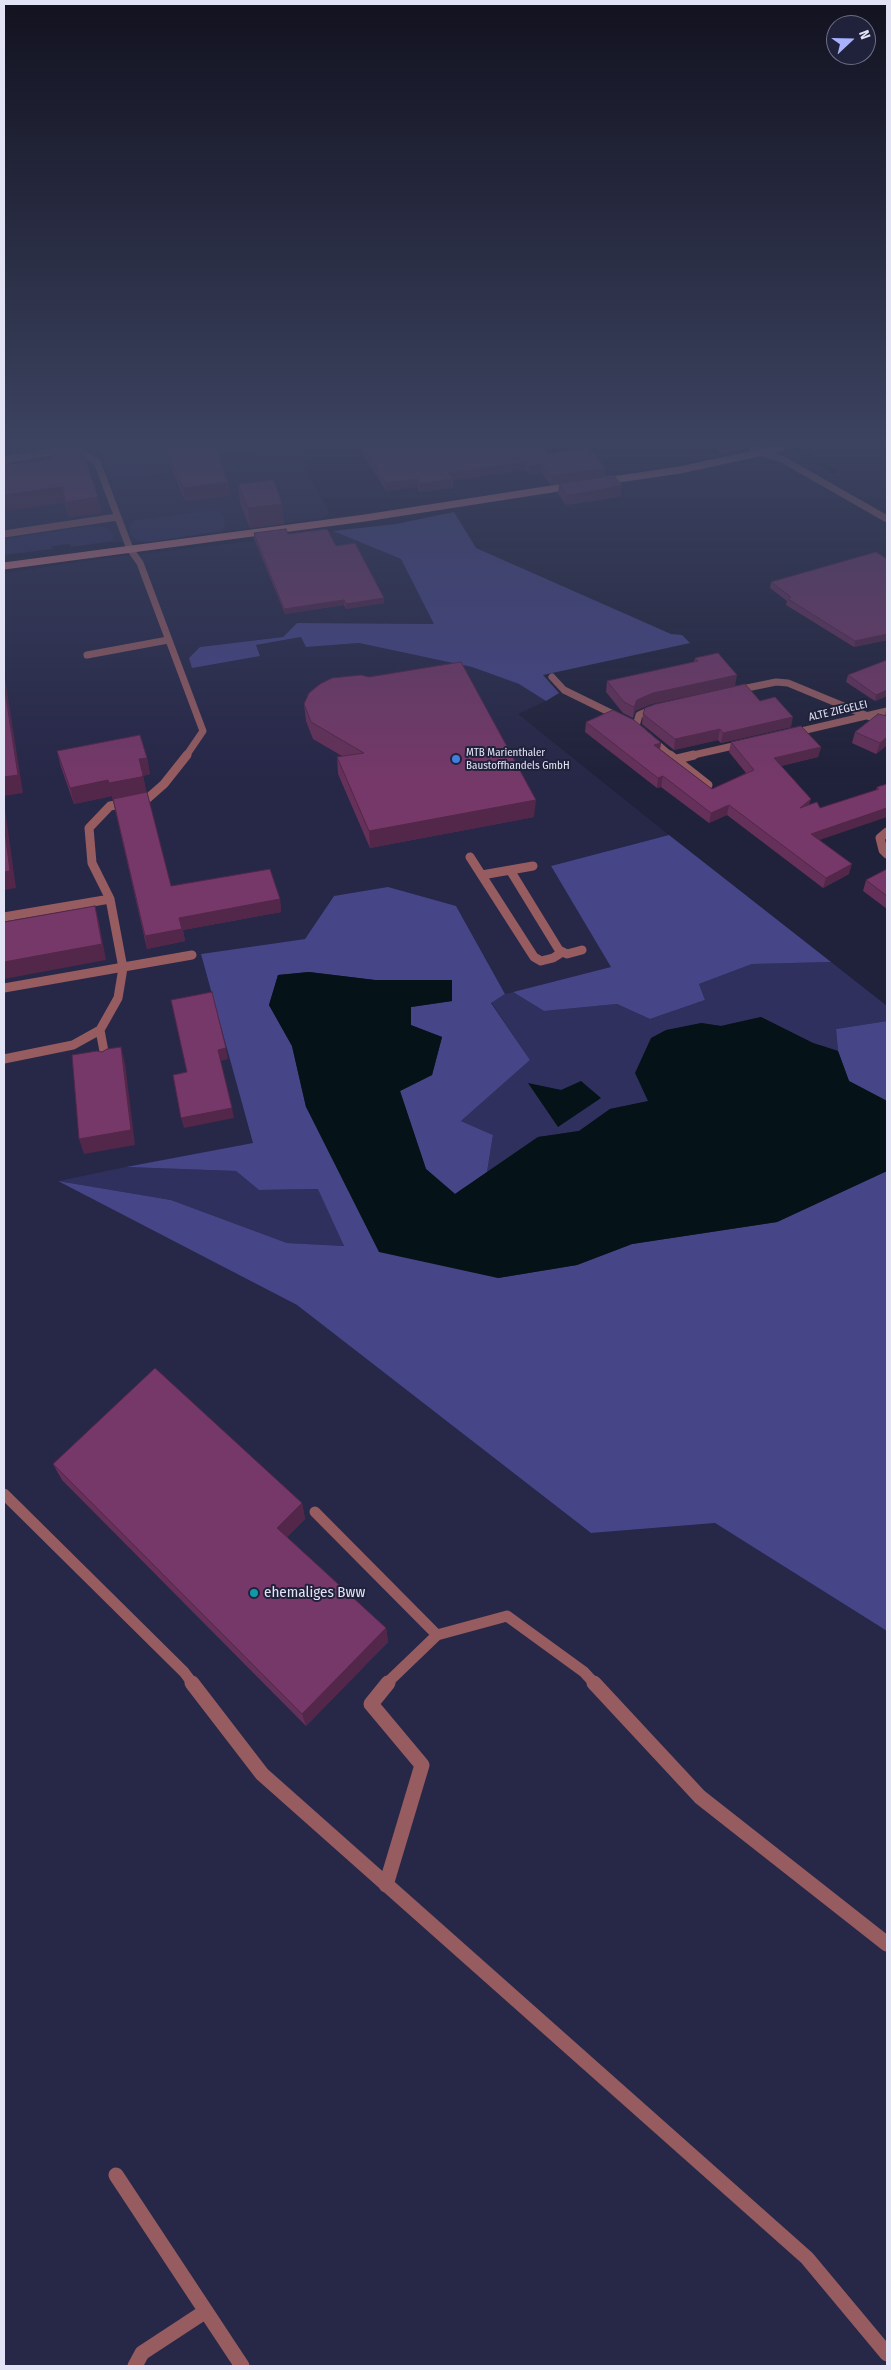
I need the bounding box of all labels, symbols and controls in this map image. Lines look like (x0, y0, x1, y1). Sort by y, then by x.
north arrow (826, 15, 876, 65)
text: N (855, 28, 874, 42)
street label: ALTE ZIEGELEI (807, 698, 869, 724)
place label: MTB Marienthaler Baustoffhandels GmbH (466, 746, 570, 772)
marker: MTB Marienthaler Baustoffhandels GmbH (450, 753, 462, 765)
place label: ehemaliges Bww (264, 1584, 365, 1602)
marker: ehemaliges Bww (248, 1587, 260, 1599)

